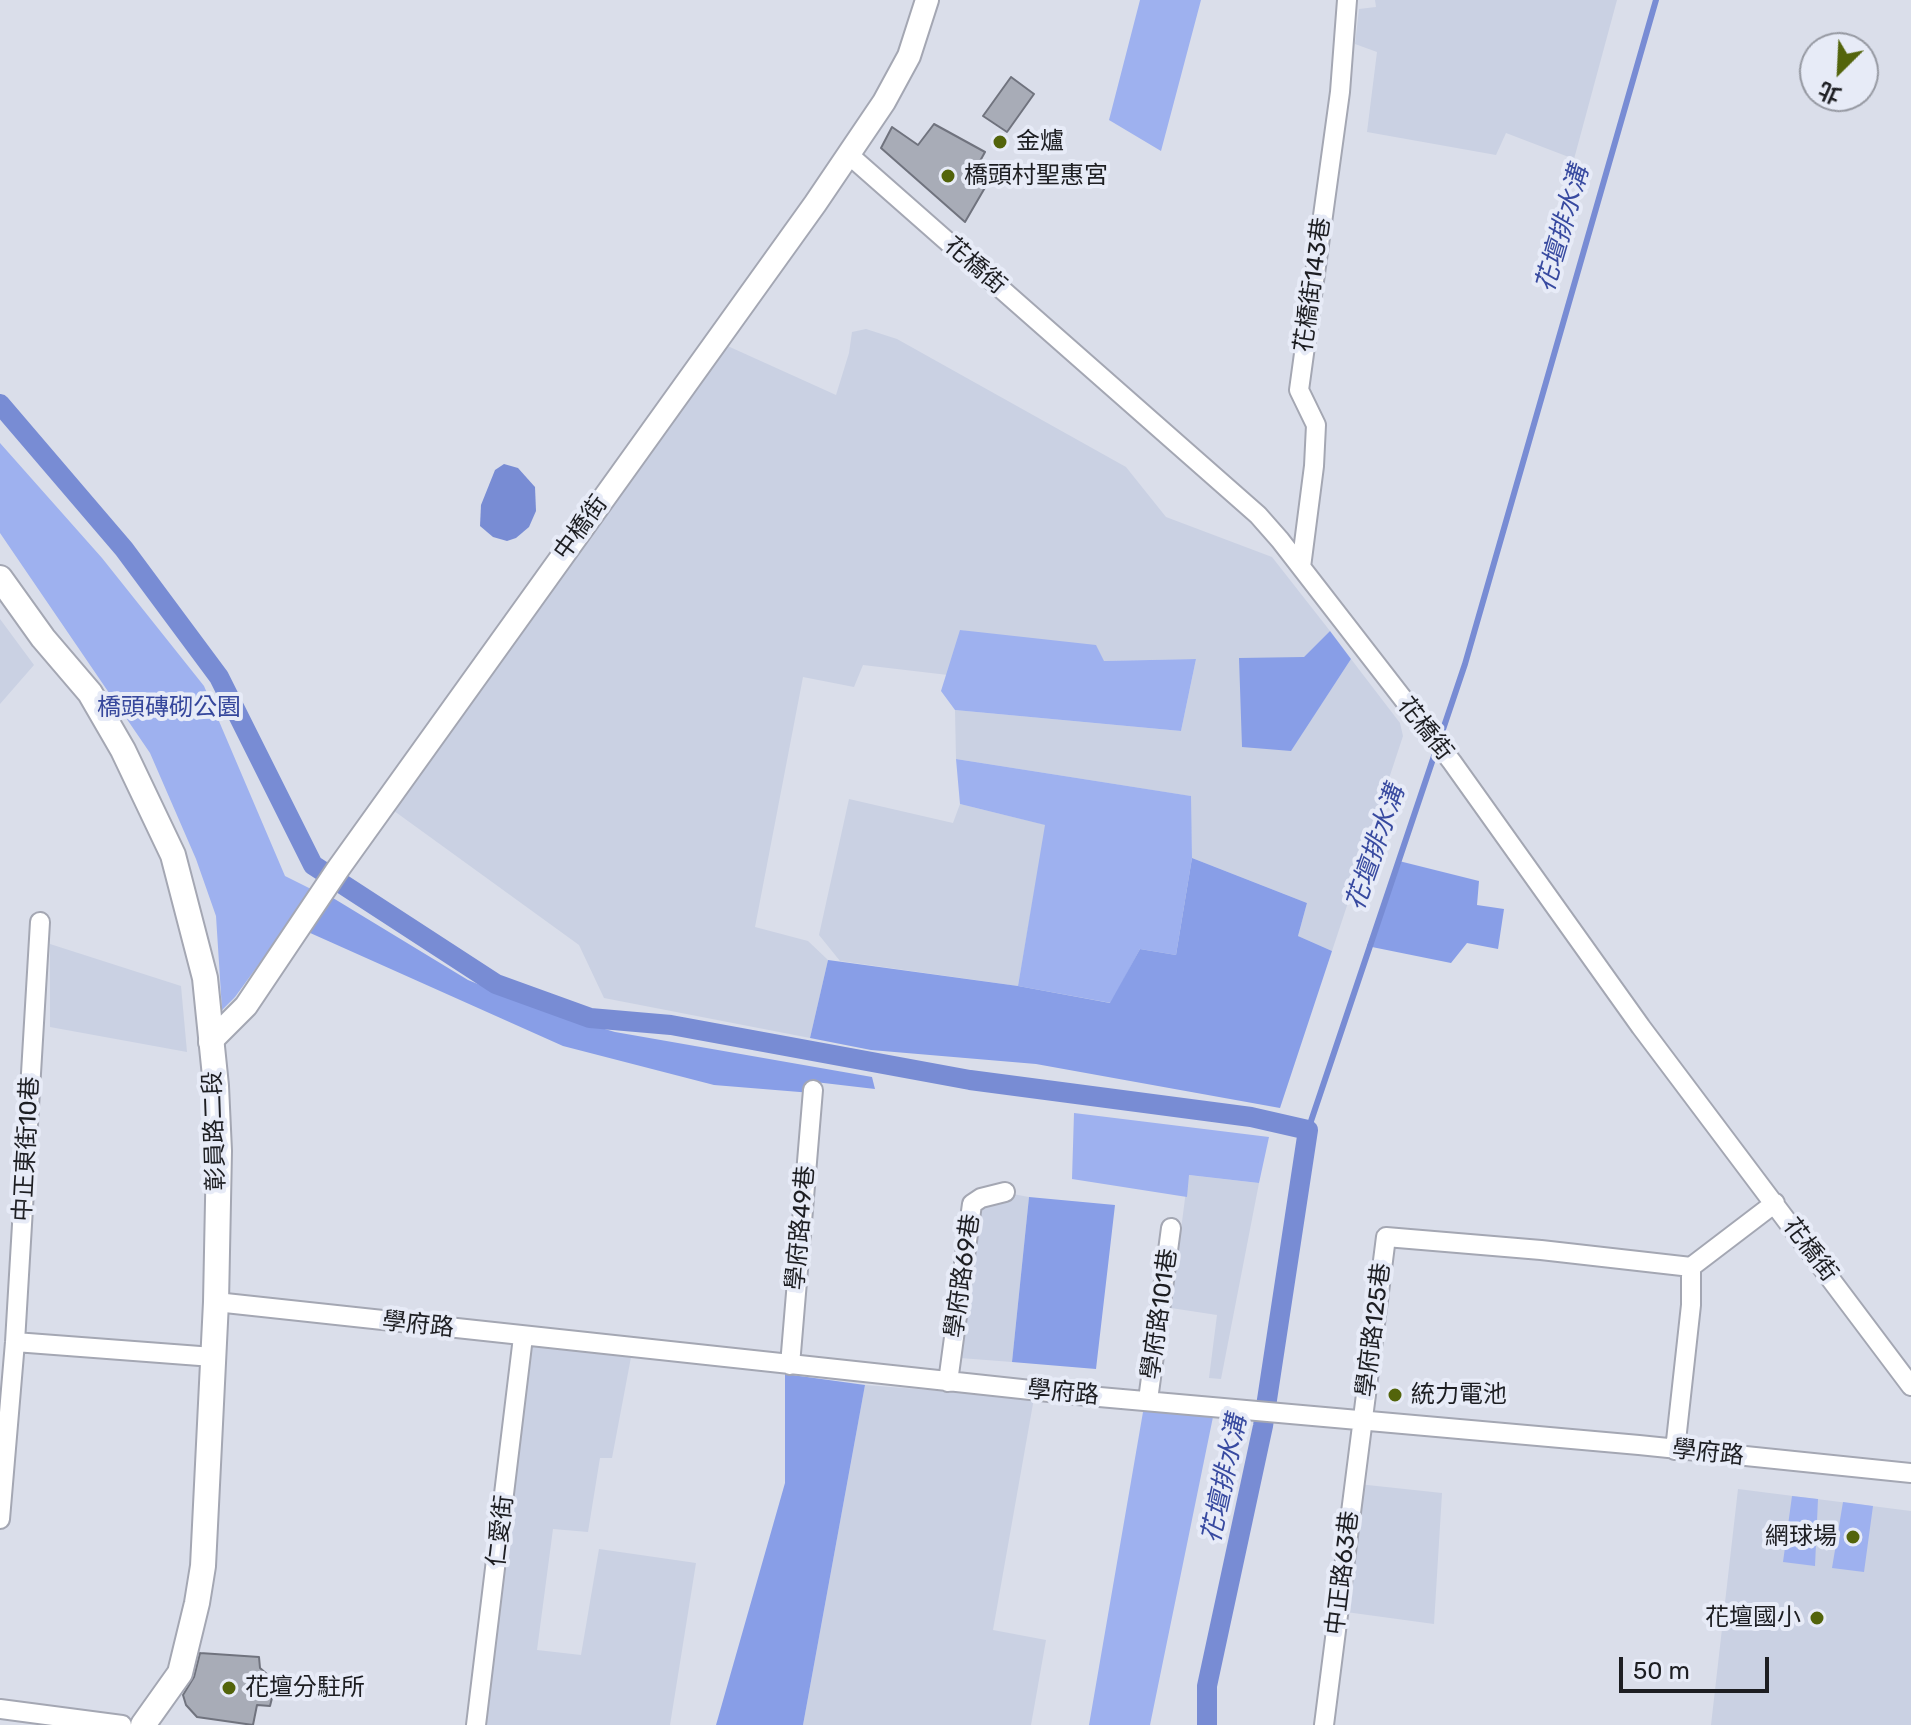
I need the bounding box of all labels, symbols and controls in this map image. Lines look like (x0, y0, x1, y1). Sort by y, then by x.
north arrow (1799, 32, 1879, 112)
text: 北 (1814, 76, 1845, 109)
place label: 金爐 (1016, 128, 1064, 156)
marker: 金爐 (991, 133, 1009, 151)
place label: 橋頭村聖惠宮 (964, 162, 1108, 190)
water label: 花壇排水溝 (1530, 162, 1596, 296)
marker: 橋頭村聖惠宮 (939, 167, 957, 185)
street label: 花橋街143巷 (1289, 216, 1337, 354)
street label: 花橋街 (938, 232, 1012, 300)
street label: 中橋街 (548, 490, 614, 566)
street label: 花橋街 (1391, 692, 1459, 766)
park label: 橋頭磚砌公園 (97, 694, 241, 722)
water label: 花壇排水溝 (1340, 781, 1412, 915)
street label: 彰員路二段 (199, 1071, 231, 1191)
street label: 中正東街10巷 (9, 1076, 45, 1222)
street label: 學府路49巷 (781, 1165, 821, 1291)
street label: 學府路69巷 (940, 1212, 986, 1340)
street label: 花橋街 (1777, 1213, 1843, 1287)
street label: 學府路101巷 (1137, 1247, 1183, 1381)
street label: 學府路125巷 (1352, 1261, 1396, 1399)
street label: 學府路 (381, 1307, 455, 1343)
street label: 學府路 (1026, 1376, 1100, 1410)
place label: 統力電池 (1411, 1381, 1507, 1409)
marker: 統力電池 (1386, 1386, 1404, 1404)
water label: 花壇排水溝 (1196, 1412, 1254, 1546)
street label: 學府路 (1671, 1435, 1745, 1471)
street label: 仁愛街 (482, 1494, 520, 1568)
street label: 中正路63巷 (1321, 1509, 1365, 1637)
place label: 網球場 (1765, 1523, 1837, 1551)
marker: 網球場 (1844, 1528, 1862, 1546)
place label: 花壇國小 (1705, 1604, 1801, 1632)
marker: 花壇國小 (1808, 1609, 1826, 1627)
scale bar (1623, 1641, 1773, 1691)
text: 50 m (1633, 1657, 1690, 1685)
place label: 花壇分駐所 (245, 1674, 365, 1702)
marker: 花壇分駐所 (220, 1679, 238, 1697)

